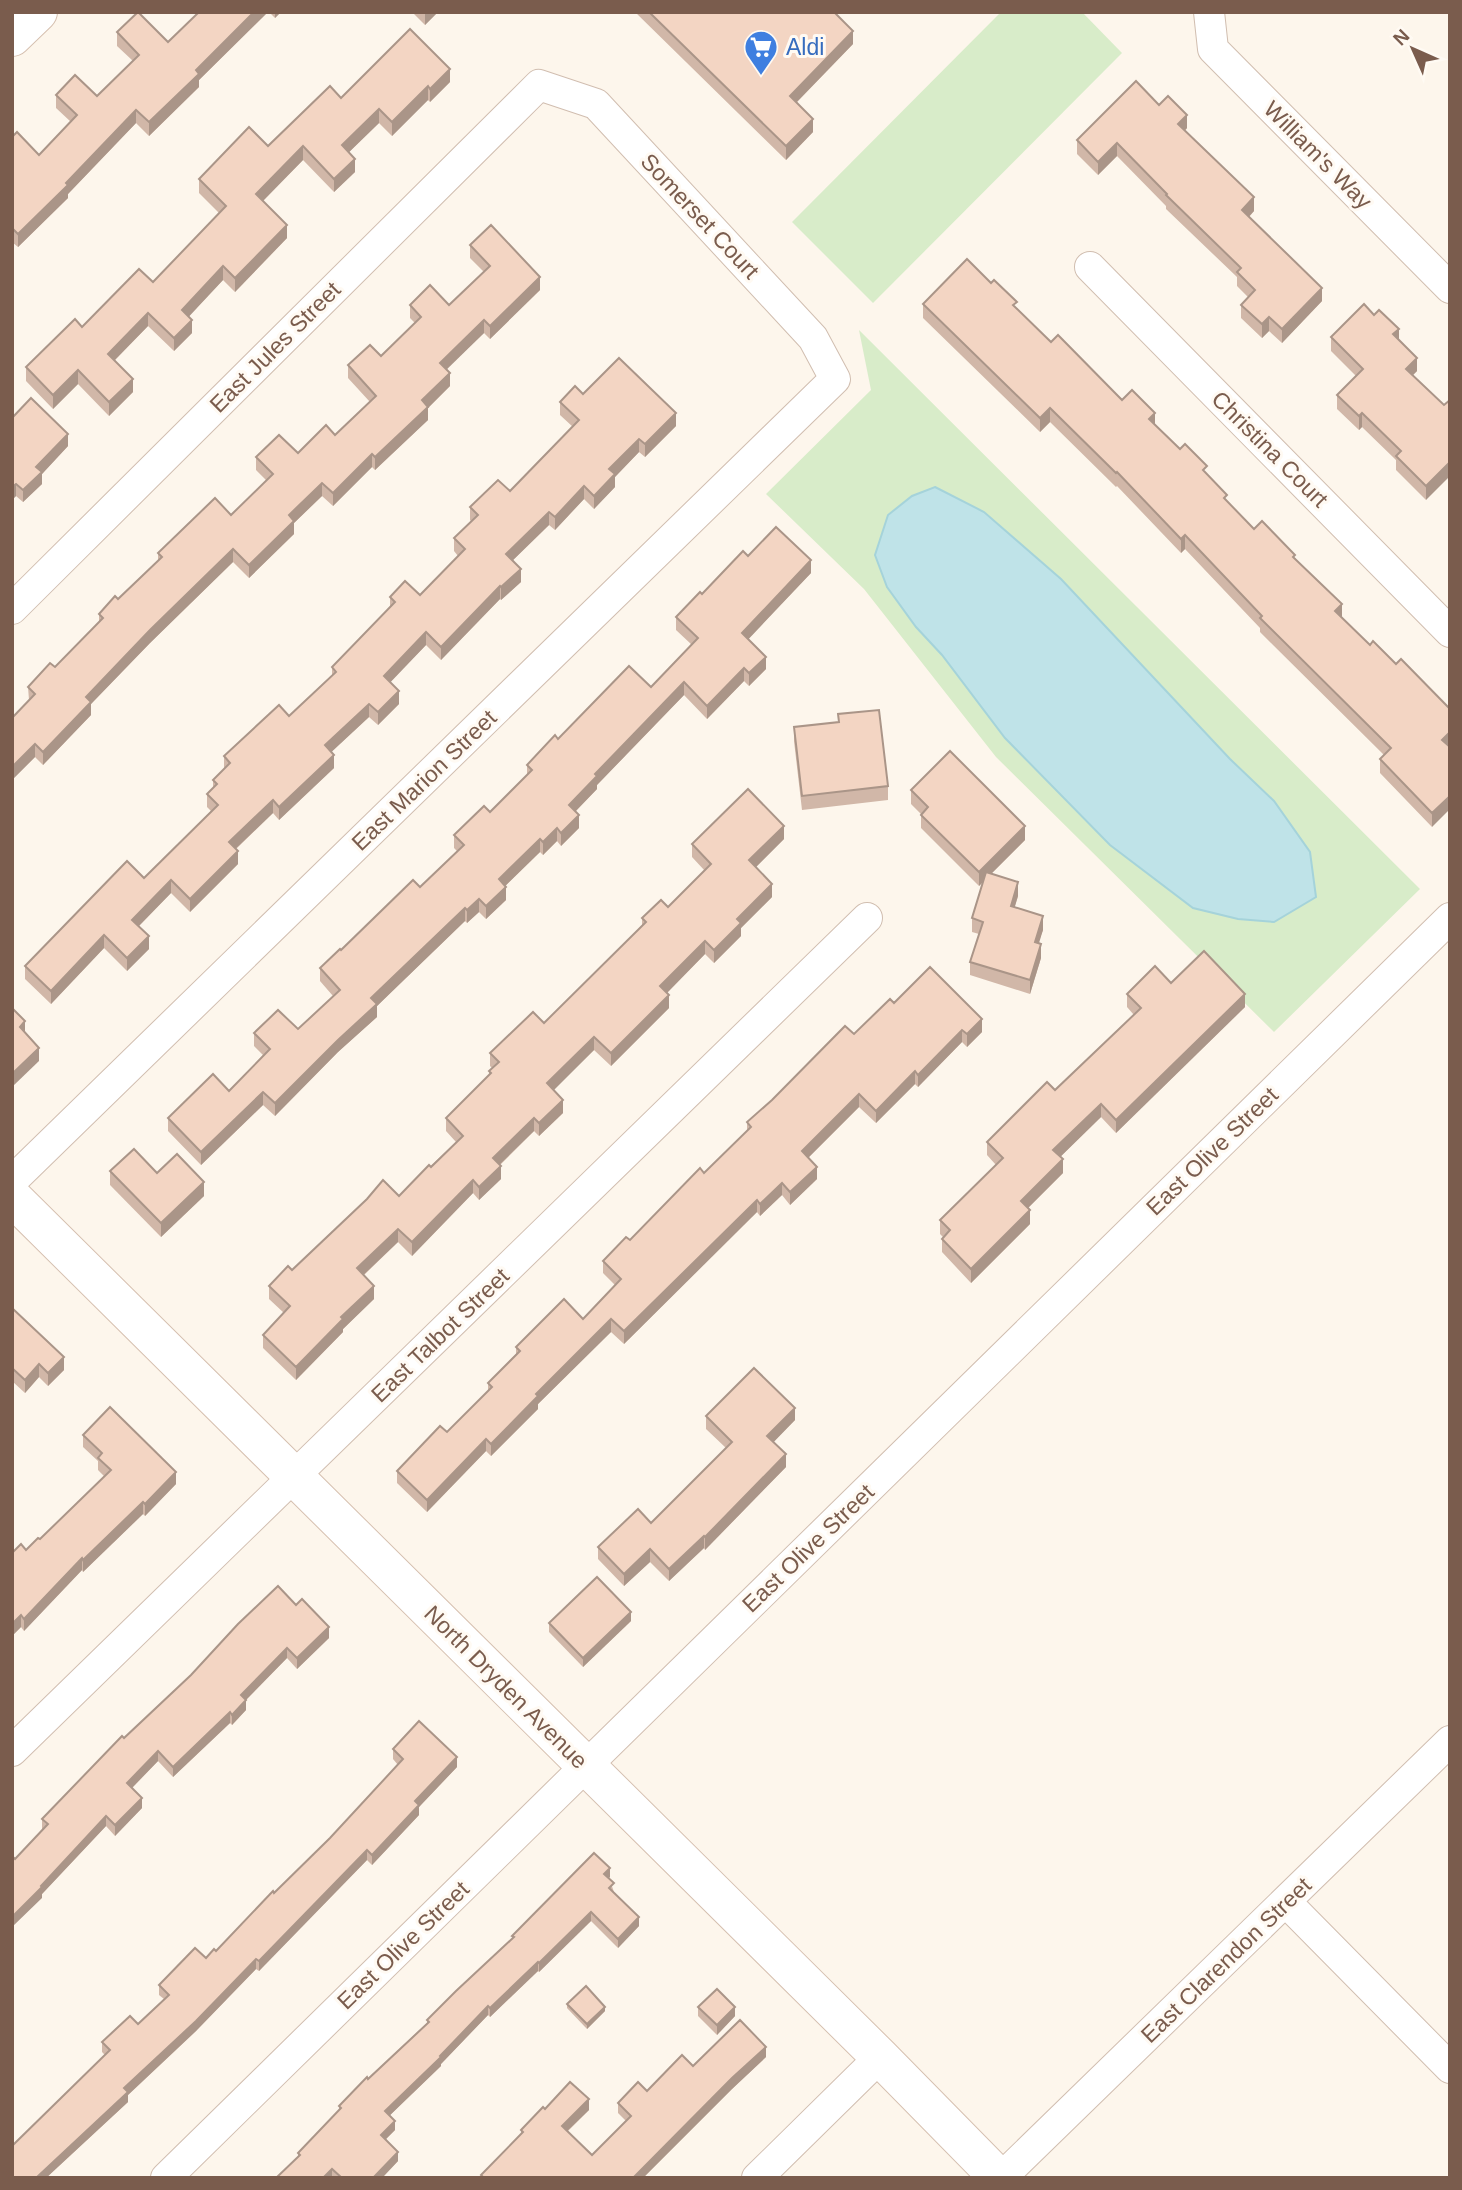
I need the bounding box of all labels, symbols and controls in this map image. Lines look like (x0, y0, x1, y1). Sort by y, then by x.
north arrow (1378, 14, 1448, 84)
text: N (1389, 25, 1414, 50)
supermarket icon: Aldi (742, 28, 780, 77)
place label: Aldi (786, 34, 824, 60)
street label: William's Way (1259, 96, 1378, 215)
street label: Somerset Court (636, 148, 765, 284)
street label: East Jules Street (204, 276, 346, 418)
street label: Christina Court (1207, 386, 1334, 513)
street label: East Marion Street (346, 704, 502, 856)
street label: East Olive Street (1141, 1081, 1284, 1220)
street label: East Talbot Street (366, 1262, 515, 1407)
street label: East Olive Street (737, 1478, 880, 1617)
street label: North Dryden Avenue (419, 1600, 593, 1774)
street label: East Clarendon Street (1136, 1872, 1317, 2048)
street label: East Olive Street (332, 1875, 475, 2014)

